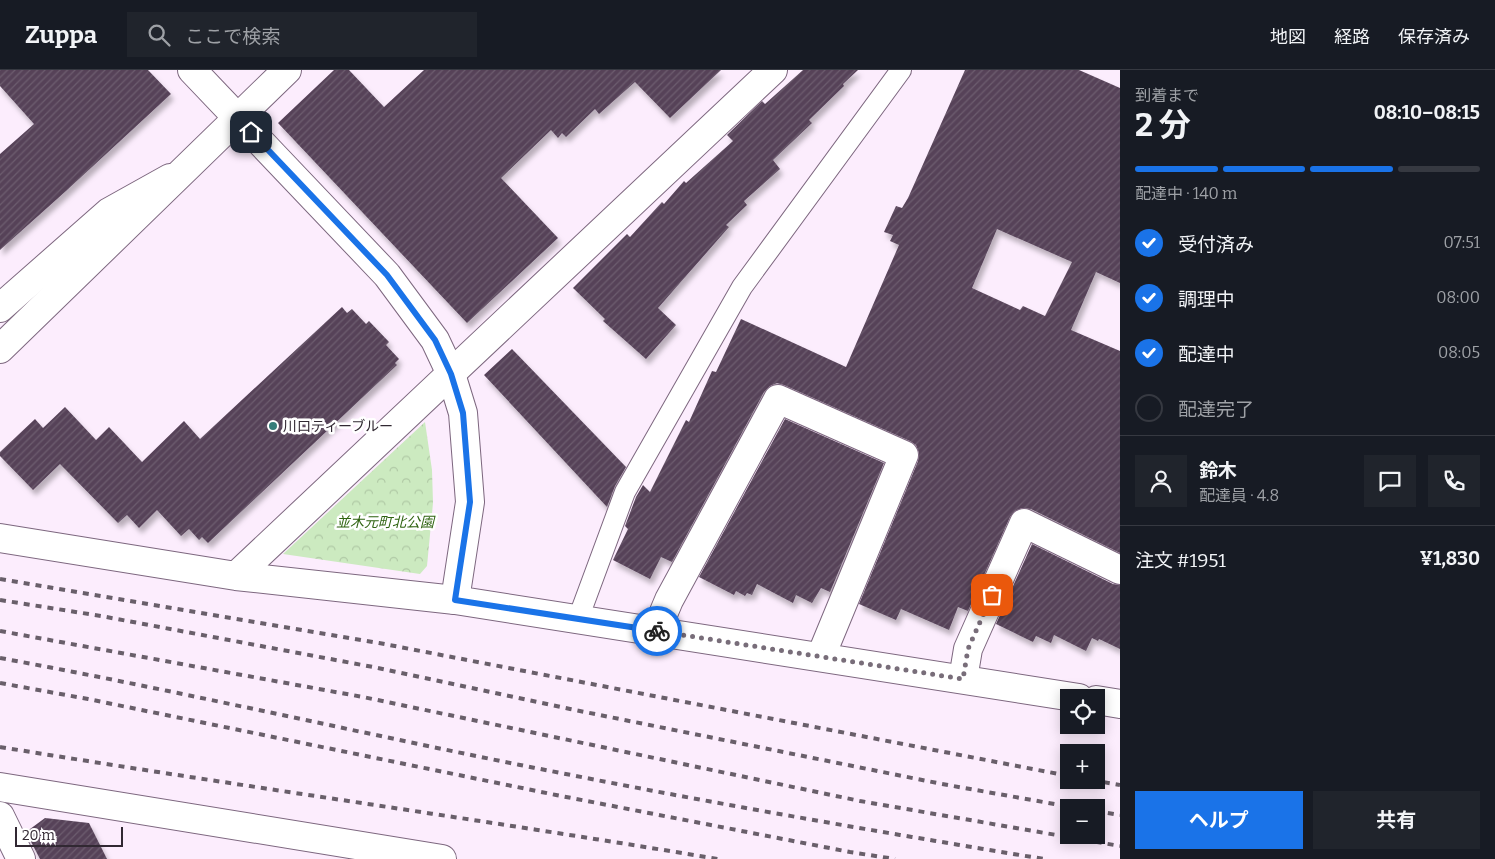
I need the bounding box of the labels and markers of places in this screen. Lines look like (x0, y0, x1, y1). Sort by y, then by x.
pin (230, 111, 272, 153)
place label: 川口ティーブルー (283, 418, 393, 435)
marker: 川口ティーブルー (267, 420, 279, 432)
pin (971, 574, 1013, 616)

